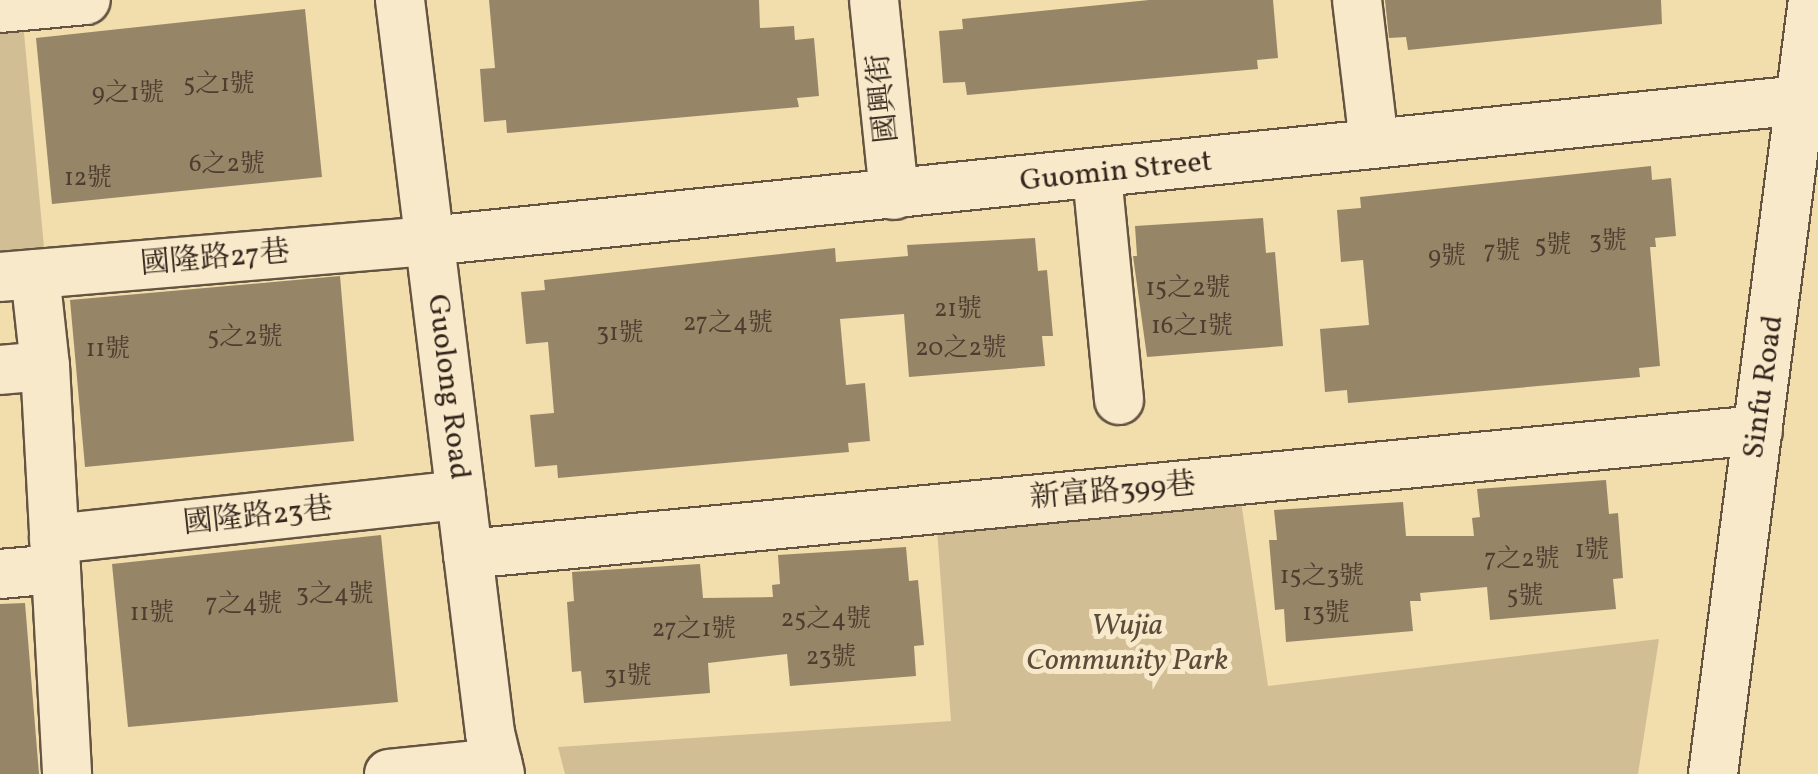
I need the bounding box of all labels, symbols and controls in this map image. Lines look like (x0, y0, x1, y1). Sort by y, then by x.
street label: 國興街 (861, 51, 907, 145)
house number: 5之1號 (183, 70, 255, 100)
house number: 9之1號 (92, 79, 164, 109)
street label: Guomin Street (1018, 144, 1214, 200)
house number: 6之2號 (189, 150, 265, 180)
house number: 12號 (64, 164, 112, 194)
house number: 3號 (1589, 227, 1627, 257)
house number: 5號 (1534, 231, 1572, 261)
street label: 國隆路27巷 (139, 235, 291, 283)
house number: 7號 (1483, 237, 1521, 267)
house number: 9號 (1428, 242, 1466, 272)
house number: 15之2號 (1145, 274, 1231, 304)
street label: Guolong Road (419, 292, 477, 482)
house number: 21號 (934, 295, 982, 325)
house number: 27之4號 (683, 309, 773, 339)
house number: 16之1號 (1151, 312, 1233, 342)
street label: Sinfu Road (1736, 313, 1792, 461)
house number: 31號 (596, 319, 644, 349)
house number: 5之2號 (207, 323, 283, 353)
house number: 20之2號 (915, 334, 1007, 364)
house number: 11號 (86, 335, 130, 365)
street label: 新富路399巷 (1029, 467, 1197, 517)
street label: 國隆路23巷 (181, 491, 335, 543)
house number: 1號 (1575, 536, 1609, 566)
house number: 7之2號 (1484, 545, 1560, 575)
house number: 15之3號 (1280, 562, 1364, 592)
house number: 3之4號 (296, 580, 374, 610)
house number: 5號 (1506, 582, 1544, 612)
house number: 7之4號 (205, 590, 283, 620)
house number: 11號 (130, 599, 174, 629)
house number: 13號 (1302, 599, 1350, 629)
house number: 25之4號 (781, 605, 871, 635)
park label: Wujia Community Park (1026, 608, 1228, 678)
house number: 27之1號 (652, 615, 736, 645)
house number: 23號 (806, 643, 856, 673)
house number: 31號 (604, 662, 652, 692)

